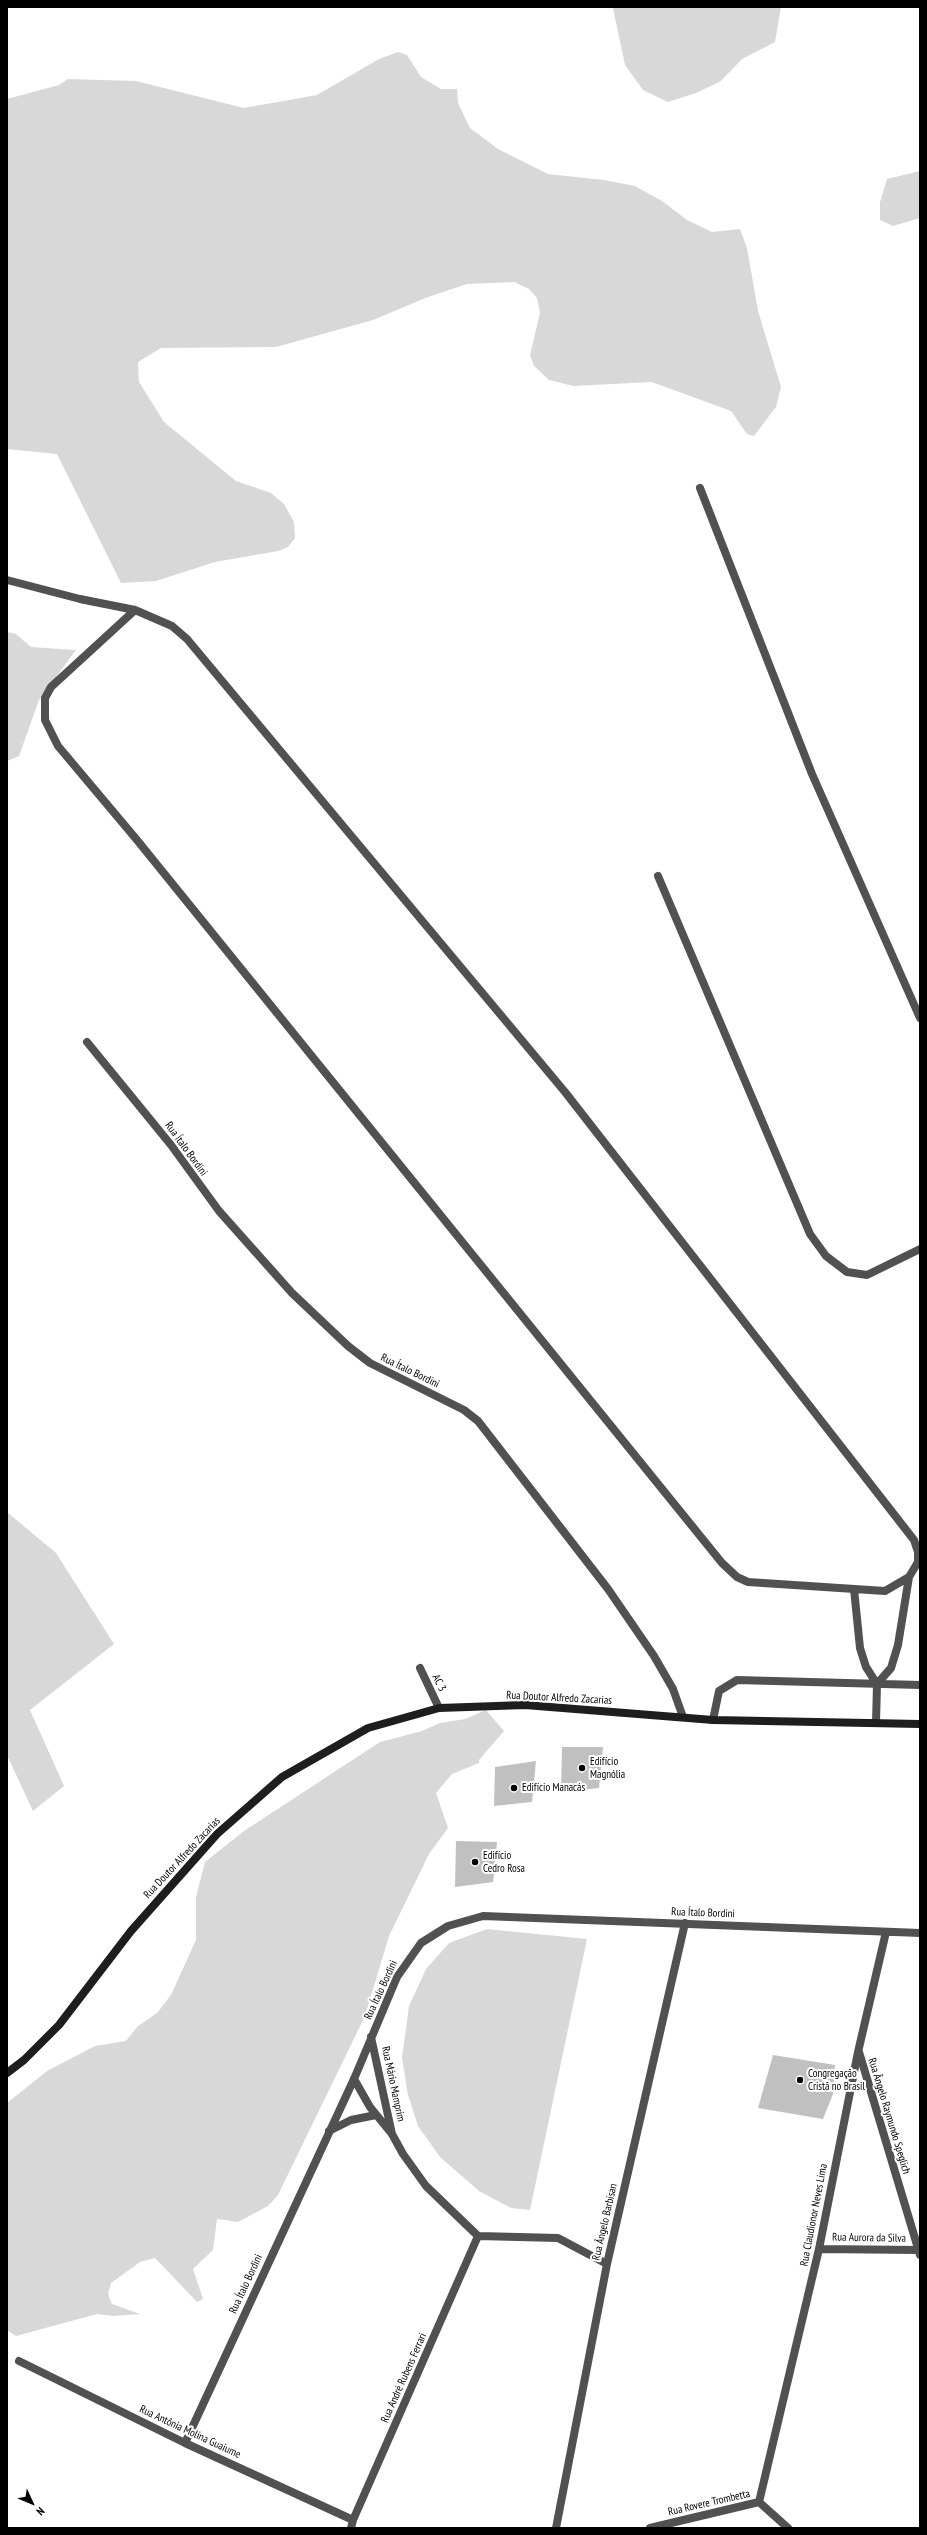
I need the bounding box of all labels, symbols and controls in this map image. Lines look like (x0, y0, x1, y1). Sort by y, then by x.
street label: Rua Ítalo Bordini (162, 1119, 210, 1179)
street label: Rua Ítalo Bordini (378, 1351, 442, 1391)
street label: AC 3 (429, 1672, 449, 1694)
street label: Rua Doutor Alfredo Zacarias (506, 1689, 612, 1707)
place label: Edifício Magnólia (590, 1755, 625, 1781)
marker: Edifício Magnólia (577, 1763, 587, 1773)
place label: Edifício Manacás (522, 1781, 585, 1795)
marker: Edifício Manacás (509, 1783, 519, 1793)
street label: Rua Doutor Alfredo Zacarias (141, 1815, 223, 1901)
place label: Edifício Cedro Rosa (483, 1849, 525, 1875)
marker: Edifício Cedro Rosa (470, 1857, 480, 1867)
street label: Rua Ítalo Bordini (671, 1905, 735, 1921)
street label: Rua Ítalo Bordini (362, 1958, 400, 2022)
street label: Rua Mário Mamprim (379, 2045, 407, 2123)
street label: Rua Ângelo Raymundo Speglich (865, 2056, 913, 2176)
place label: Congregação Cristã no Brasil (808, 2067, 865, 2093)
marker: Congregação Cristã no Brasil (795, 2075, 805, 2085)
street label: Rua Claudionor Neves Lima (798, 2163, 830, 2267)
street label: Rua Ângelo Barbisan (590, 2182, 620, 2262)
street label: Rua Aurora da Silva (832, 2231, 906, 2245)
street label: Rua Ítalo Bordini (227, 2252, 265, 2316)
street label: Rua André Rubens Ferrari (378, 2331, 430, 2425)
street label: Rua Antônia Molina Guaiume (137, 2403, 243, 2461)
north arrow (12, 2483, 52, 2523)
street label: Rua Rovere Trombetta (667, 2487, 751, 2519)
text: N (34, 2504, 48, 2518)

